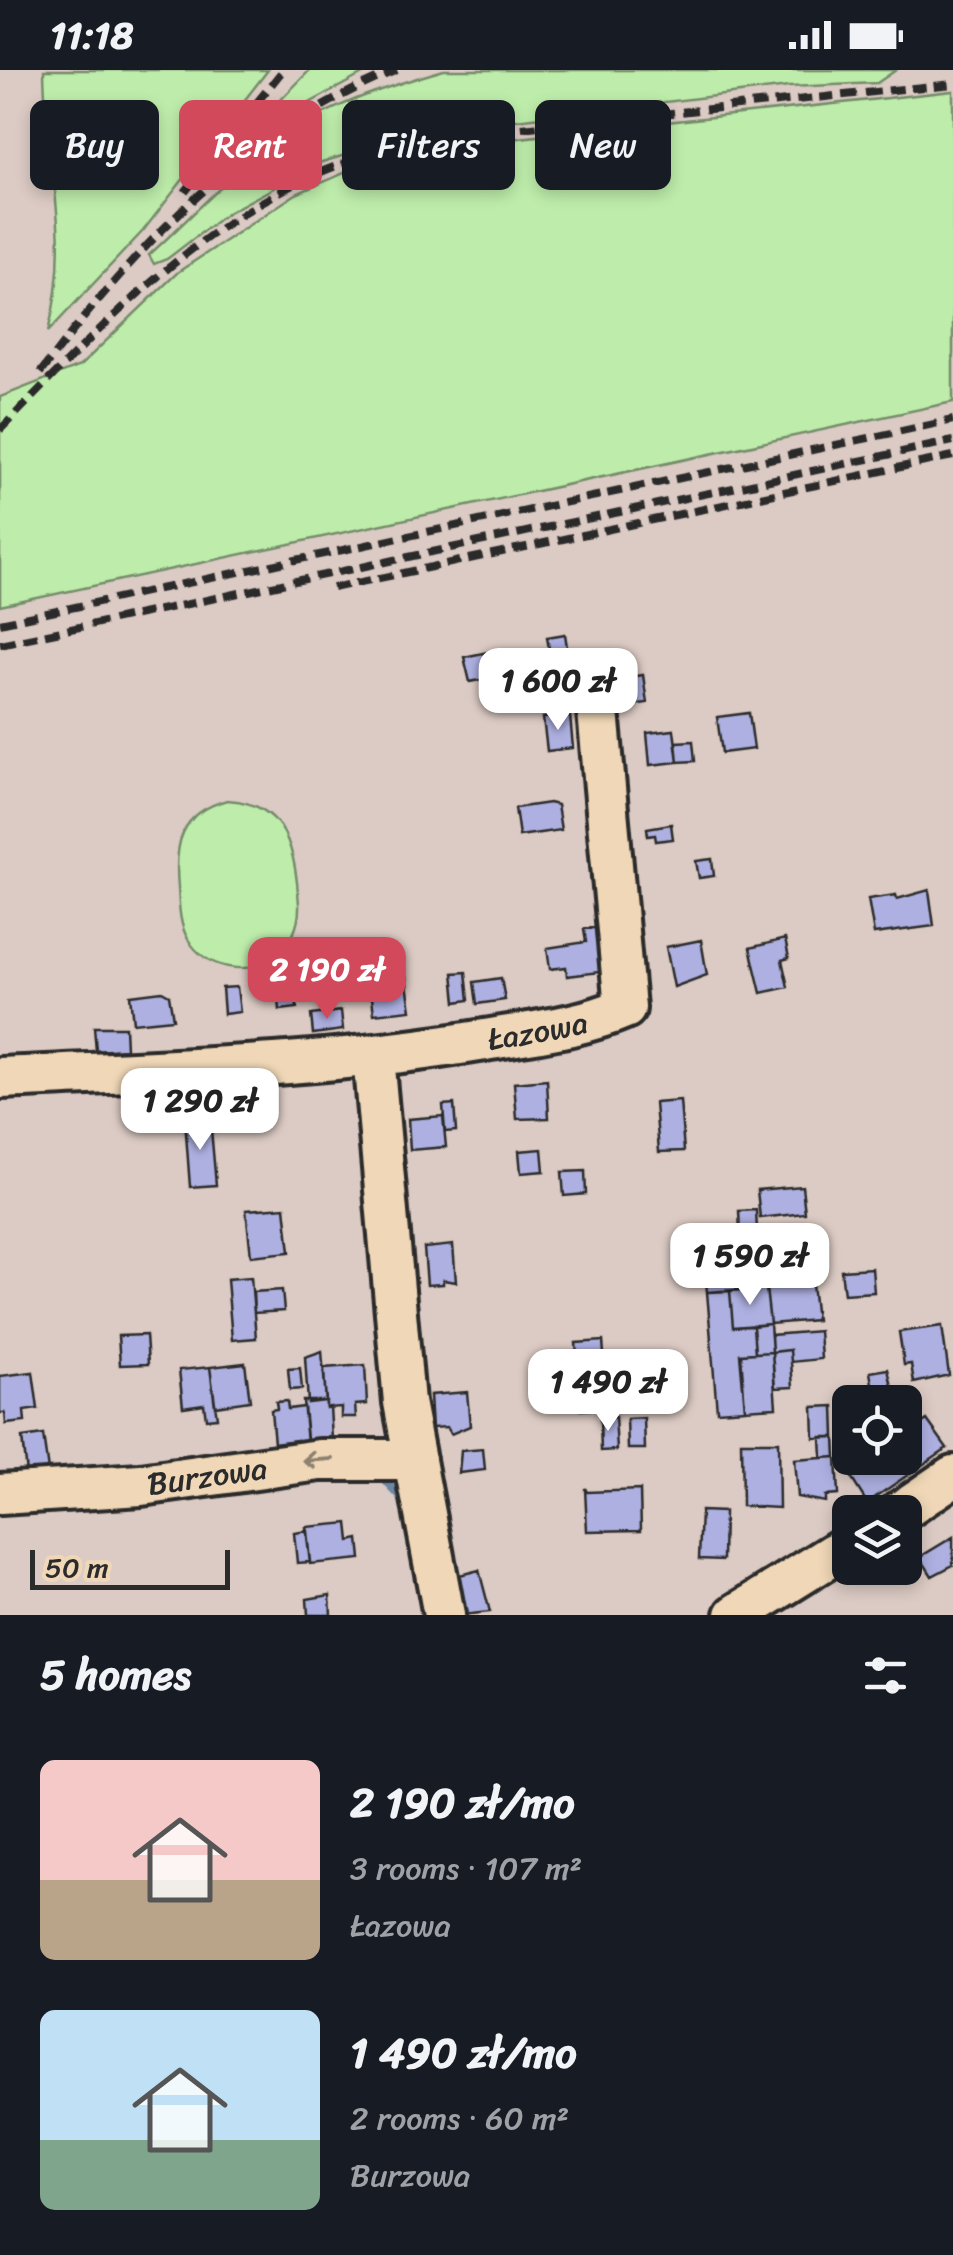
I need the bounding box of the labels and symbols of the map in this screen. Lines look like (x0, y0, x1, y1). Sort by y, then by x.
pin: 1 600 zł (455, 648, 661, 733)
pin: 2 190 zł (224, 937, 430, 1022)
street label: Łazowa (483, 994, 594, 1068)
pin: 1 290 zł (97, 1068, 303, 1153)
pin: 1 590 zł (647, 1223, 853, 1308)
pin: 1 490 zł (505, 1349, 711, 1434)
street label: Burzowa (144, 1440, 271, 1513)
one-way arrow (302, 1451, 334, 1470)
scale bar (30, 1545, 230, 1590)

